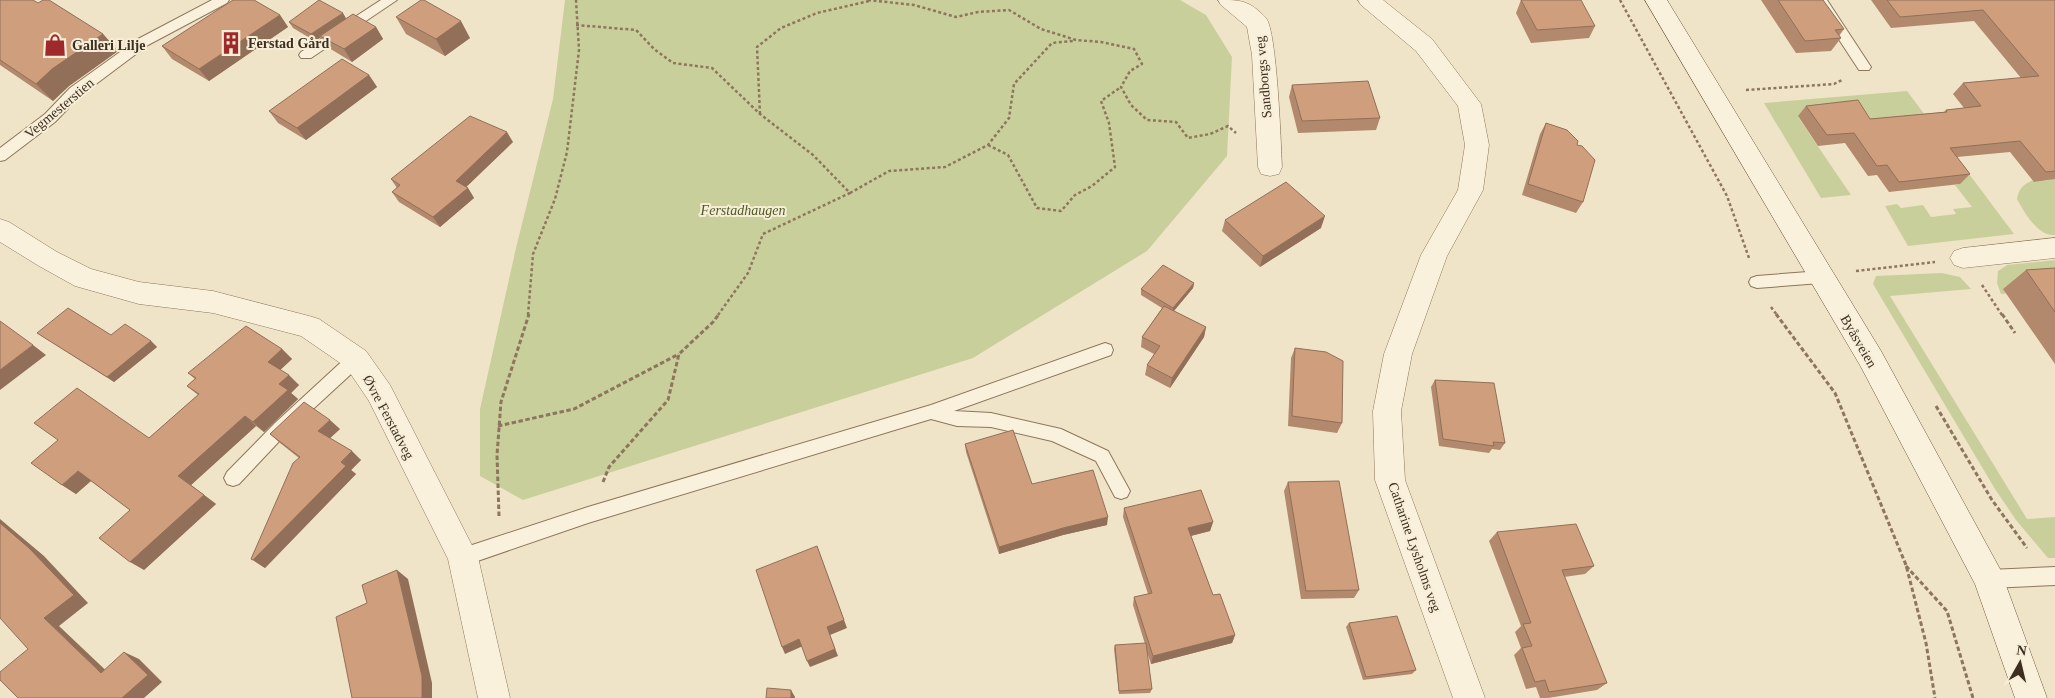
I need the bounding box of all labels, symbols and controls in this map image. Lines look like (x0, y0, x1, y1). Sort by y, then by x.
building icon: Ferstad Gård (218, 30, 244, 56)
shop icon: Galleri Lilje (42, 32, 68, 58)
street label: Sandborgs veg (1252, 35, 1275, 119)
place label: Ferstad Gård (248, 36, 329, 51)
place label: Galleri Lilje (72, 38, 145, 53)
street label: Vegmesterstien (22, 75, 97, 142)
park label: Ferstadhaugen (700, 203, 785, 218)
street label: Byåsveien (1837, 312, 1880, 370)
street label: Øvre Ferstadveg (360, 373, 417, 462)
street label: Catharine Lysholms veg (1385, 480, 1444, 614)
north arrow (1995, 638, 2045, 688)
text: N (2016, 642, 2028, 659)

